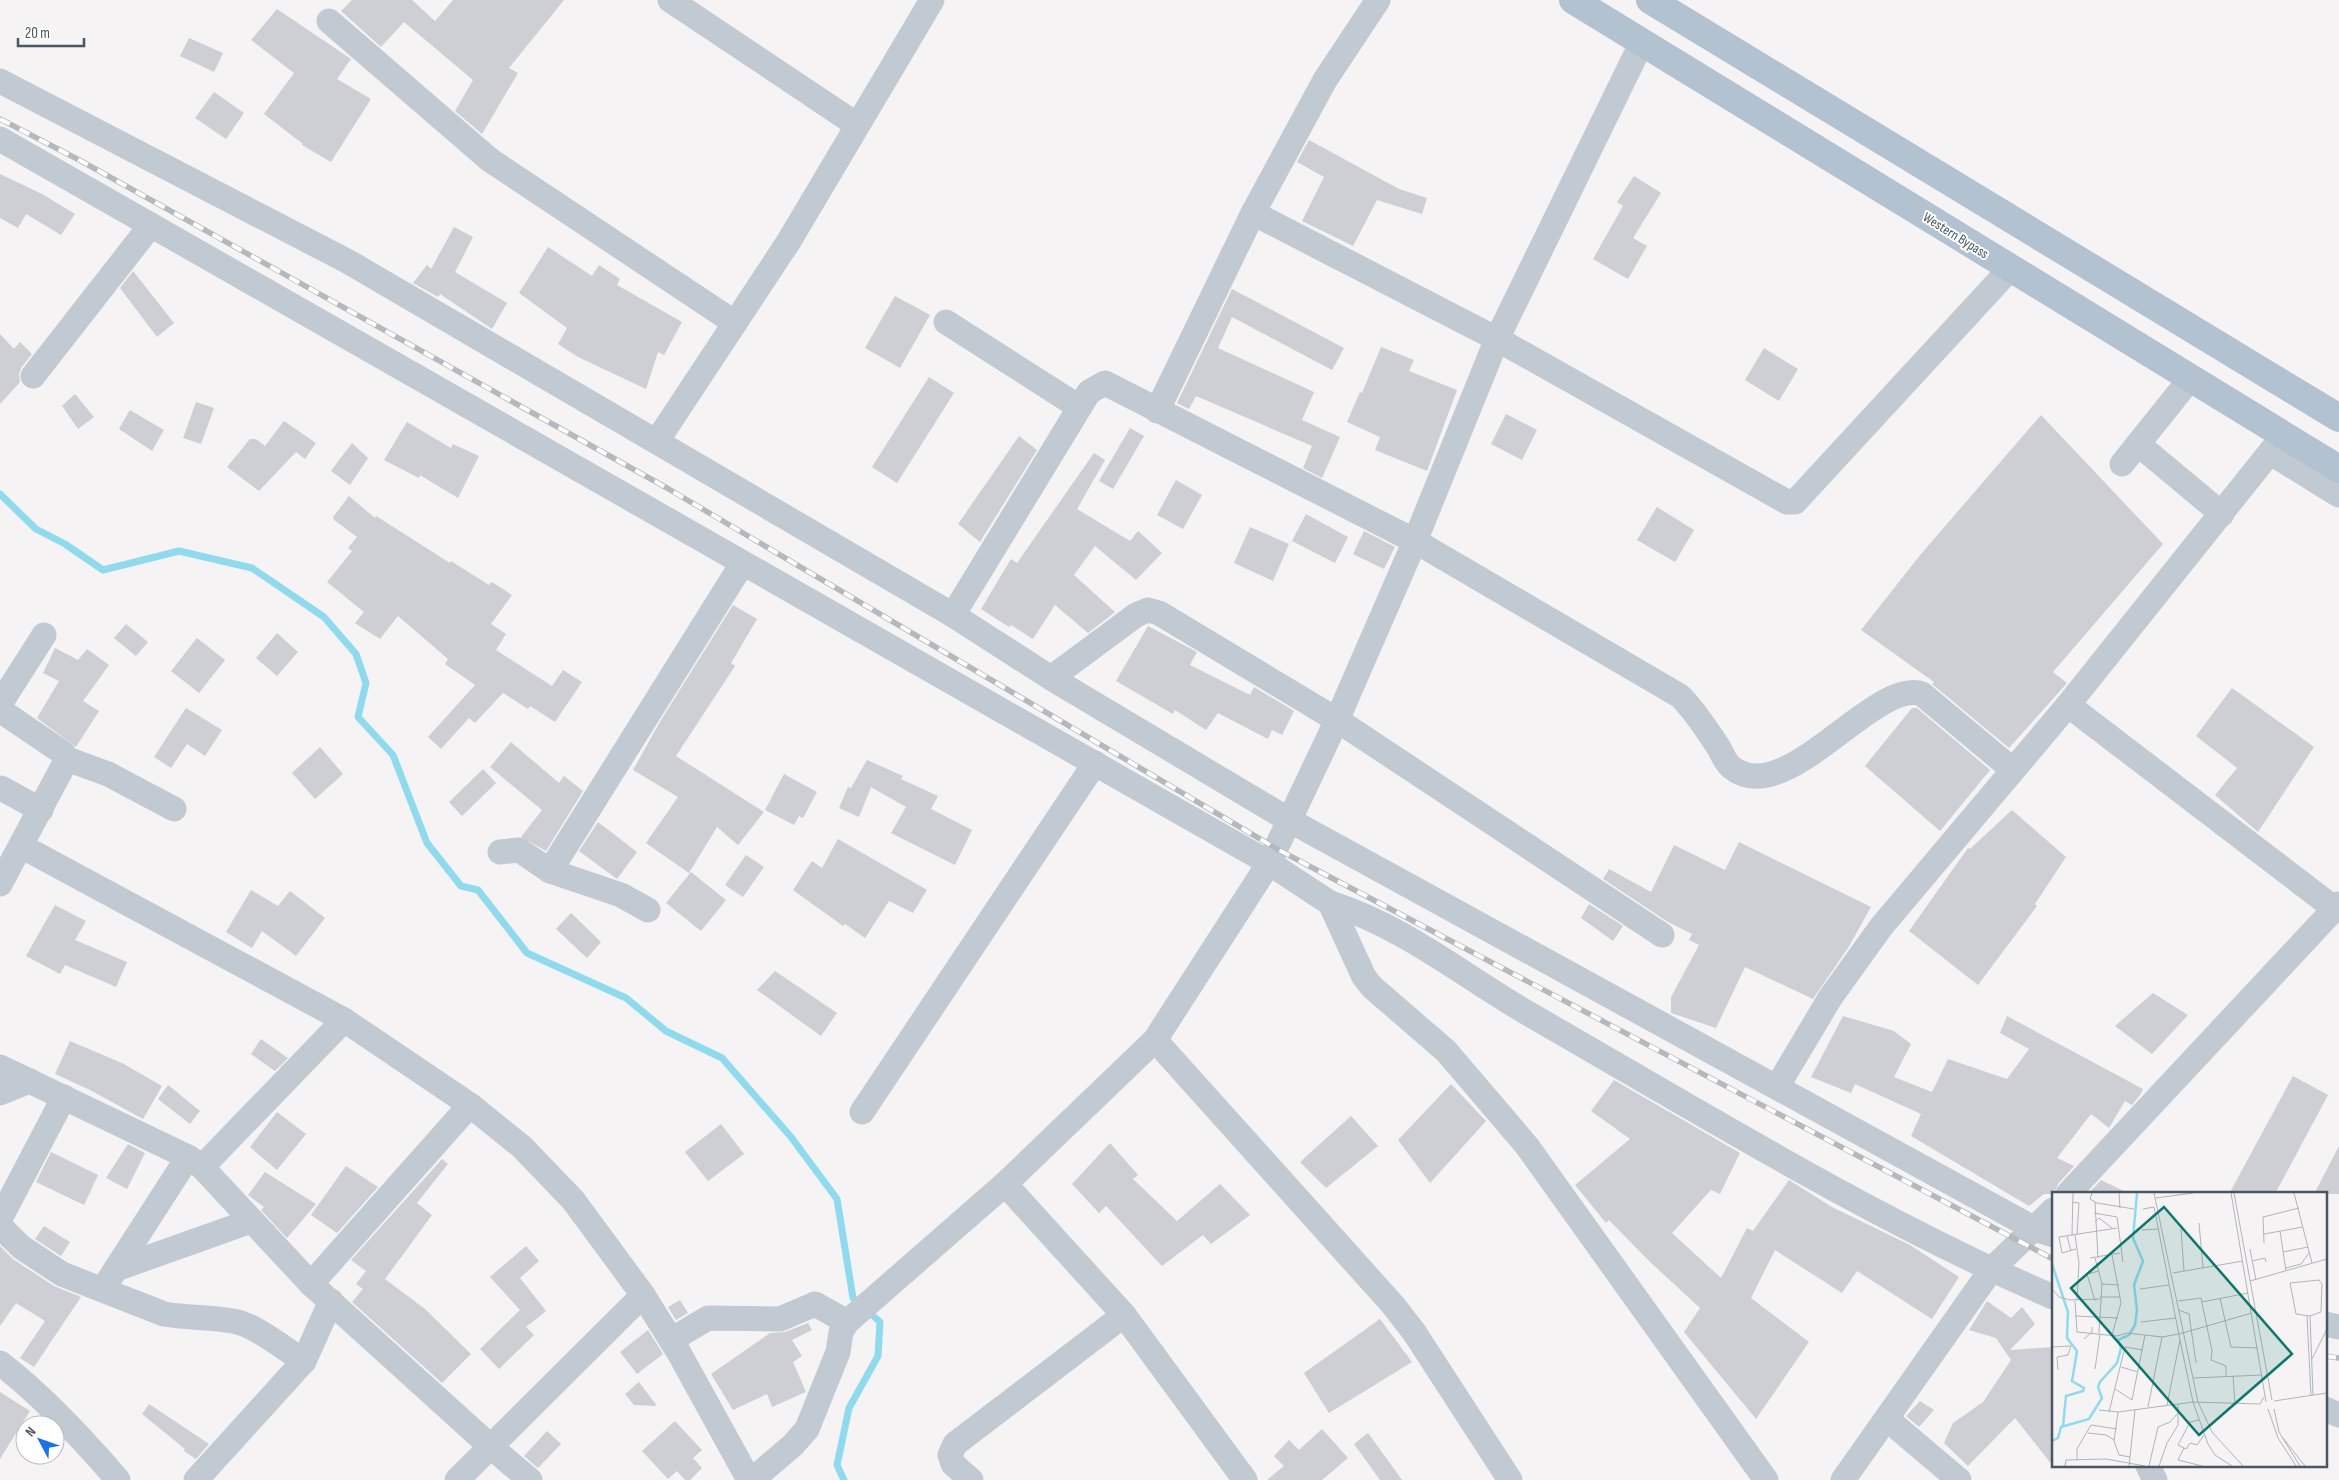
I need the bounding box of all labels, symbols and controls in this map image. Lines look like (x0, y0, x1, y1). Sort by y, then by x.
scale bar (18, 15, 84, 47)
text: 20 m (25, 24, 50, 43)
street label: Western Bypass (1920, 209, 1992, 262)
inset map (2052, 1192, 2326, 1468)
north arrow (15, 1415, 65, 1465)
text: N (22, 1423, 39, 1440)

